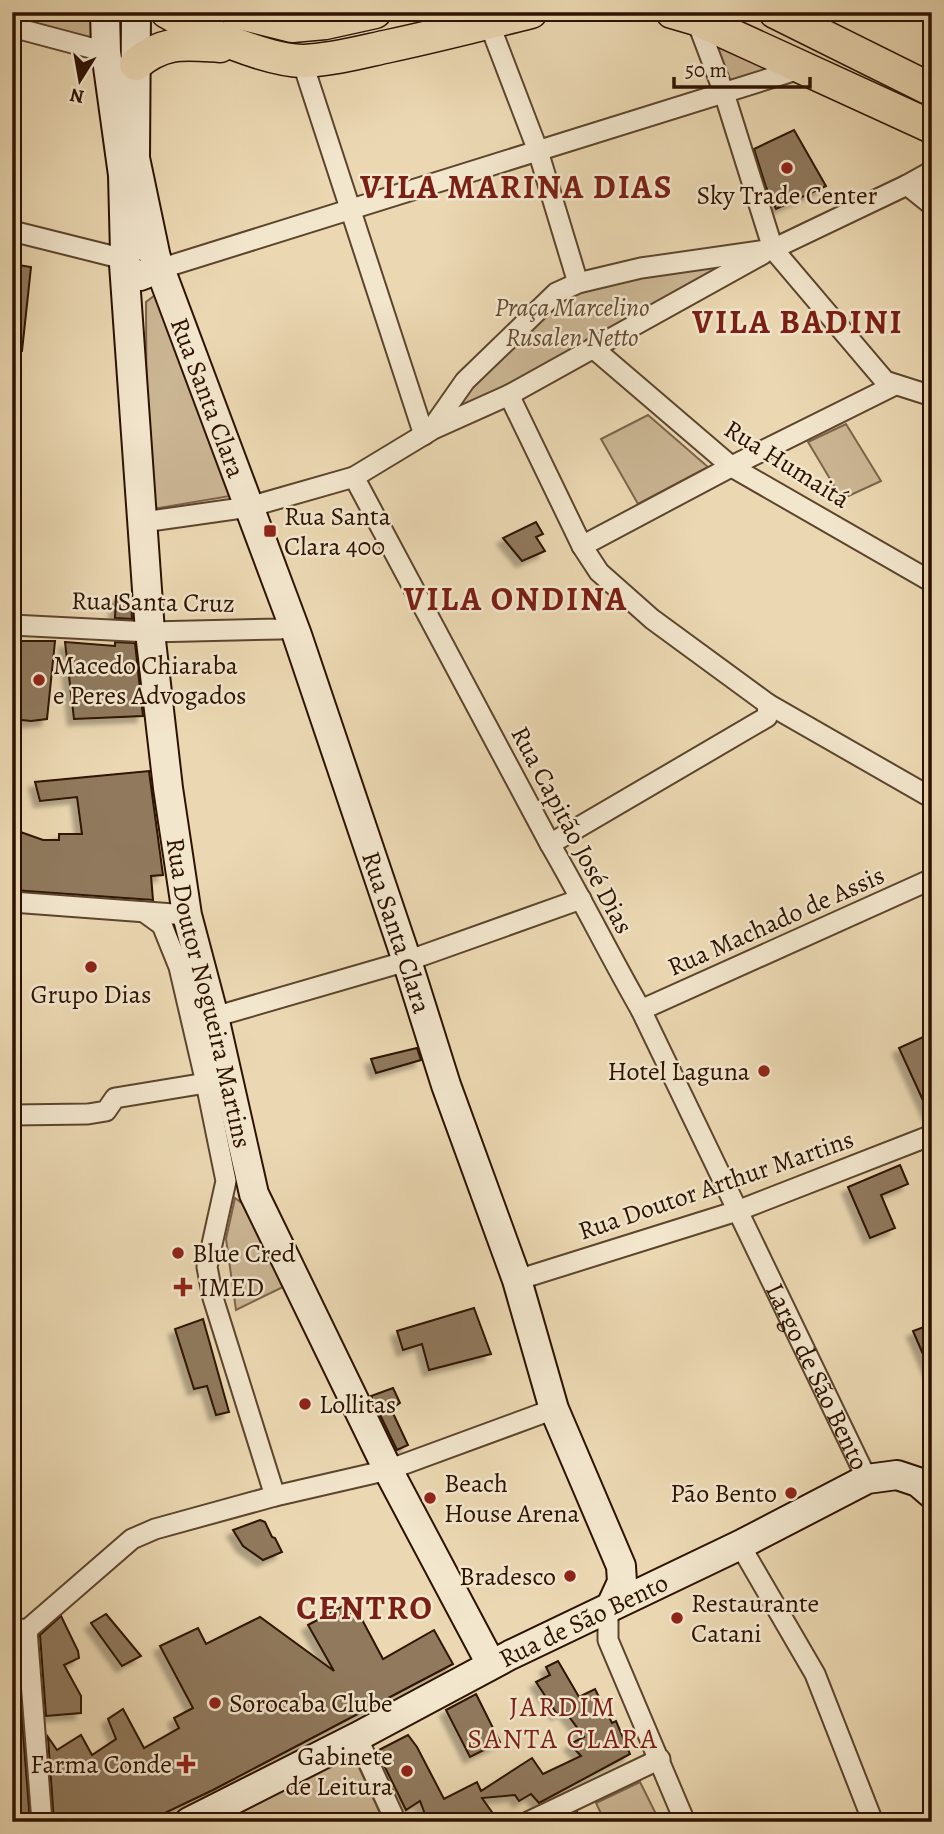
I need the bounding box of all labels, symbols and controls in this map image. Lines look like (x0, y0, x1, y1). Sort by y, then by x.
north arrow (46, 46, 116, 116)
scale bar (674, 46, 811, 90)
text: 50 m (685, 56, 727, 84)
text: N (68, 82, 86, 110)
marker: Sky Trade Center (779, 160, 795, 176)
district label: VILA MARINA DIAS (359, 164, 674, 209)
place label: Sky Trade Center (696, 178, 878, 213)
park label: Praça Marcelino Rusalen Netto (494, 290, 650, 355)
district label: VILA BADINI (691, 299, 904, 344)
street label: Rua Santa Clara (162, 312, 254, 483)
street label: Rua Humaitá (718, 412, 856, 516)
place label: Rua Santa Clara 400 (284, 499, 391, 564)
marker: Rua Santa Clara 400 (262, 523, 278, 539)
district label: VILA ONDINA (403, 576, 628, 621)
street label: Rua Santa Cruz (71, 583, 235, 621)
place label: Macedo Chiaraba e Peres Advogados (53, 648, 247, 713)
marker: Macedo Chiaraba e Peres Advogados (31, 672, 47, 688)
street label: Rua Capitão José Dias (502, 720, 642, 940)
street label: Rua Doutor Nogueira Martins (158, 835, 261, 1151)
street label: Rua Santa Clara (354, 847, 440, 1018)
street label: Rua Machado de Assis (662, 857, 890, 985)
marker: Grupo Dias (83, 959, 99, 975)
place label: Grupo Dias (31, 977, 151, 1012)
place label: Hotel Laguna (607, 1054, 750, 1089)
marker: Hotel Laguna (756, 1063, 772, 1079)
street label: Rua Doutor Arthur Martins (574, 1121, 858, 1249)
place label: Blue Cred (192, 1236, 296, 1271)
marker: Blue Cred (170, 1245, 186, 1261)
place label: IMED (199, 1270, 264, 1305)
marker: IMED (173, 1277, 193, 1297)
street label: Largo de São Bento (758, 1277, 877, 1476)
place label: Lollitas (319, 1387, 396, 1422)
marker: Lollitas (297, 1396, 313, 1412)
place label: Beach House Arena (444, 1466, 580, 1531)
place label: Pão Bento (670, 1476, 777, 1511)
marker: Pão Bento (783, 1485, 799, 1501)
marker: Beach House Arena (422, 1490, 438, 1506)
place label: Bradesco (459, 1559, 556, 1594)
street label: Rua de São Bento (492, 1565, 674, 1675)
marker: Bradesco (562, 1568, 578, 1584)
district label: CENTRO (296, 1585, 434, 1630)
place label: Restaurante Catani (691, 1586, 819, 1651)
marker: Restaurante Catani (669, 1610, 685, 1626)
place label: Sorocaba Clube (229, 1686, 393, 1721)
district label: JARDIM SANTA CLARA (467, 1688, 659, 1758)
marker: Sorocaba Clube (207, 1695, 223, 1711)
place label: Gabinete de Leitura (286, 1739, 393, 1804)
place label: Farma Conde (30, 1747, 172, 1782)
marker: Farma Conde (178, 1756, 194, 1772)
marker: Gabinete de Leitura (399, 1763, 415, 1779)

